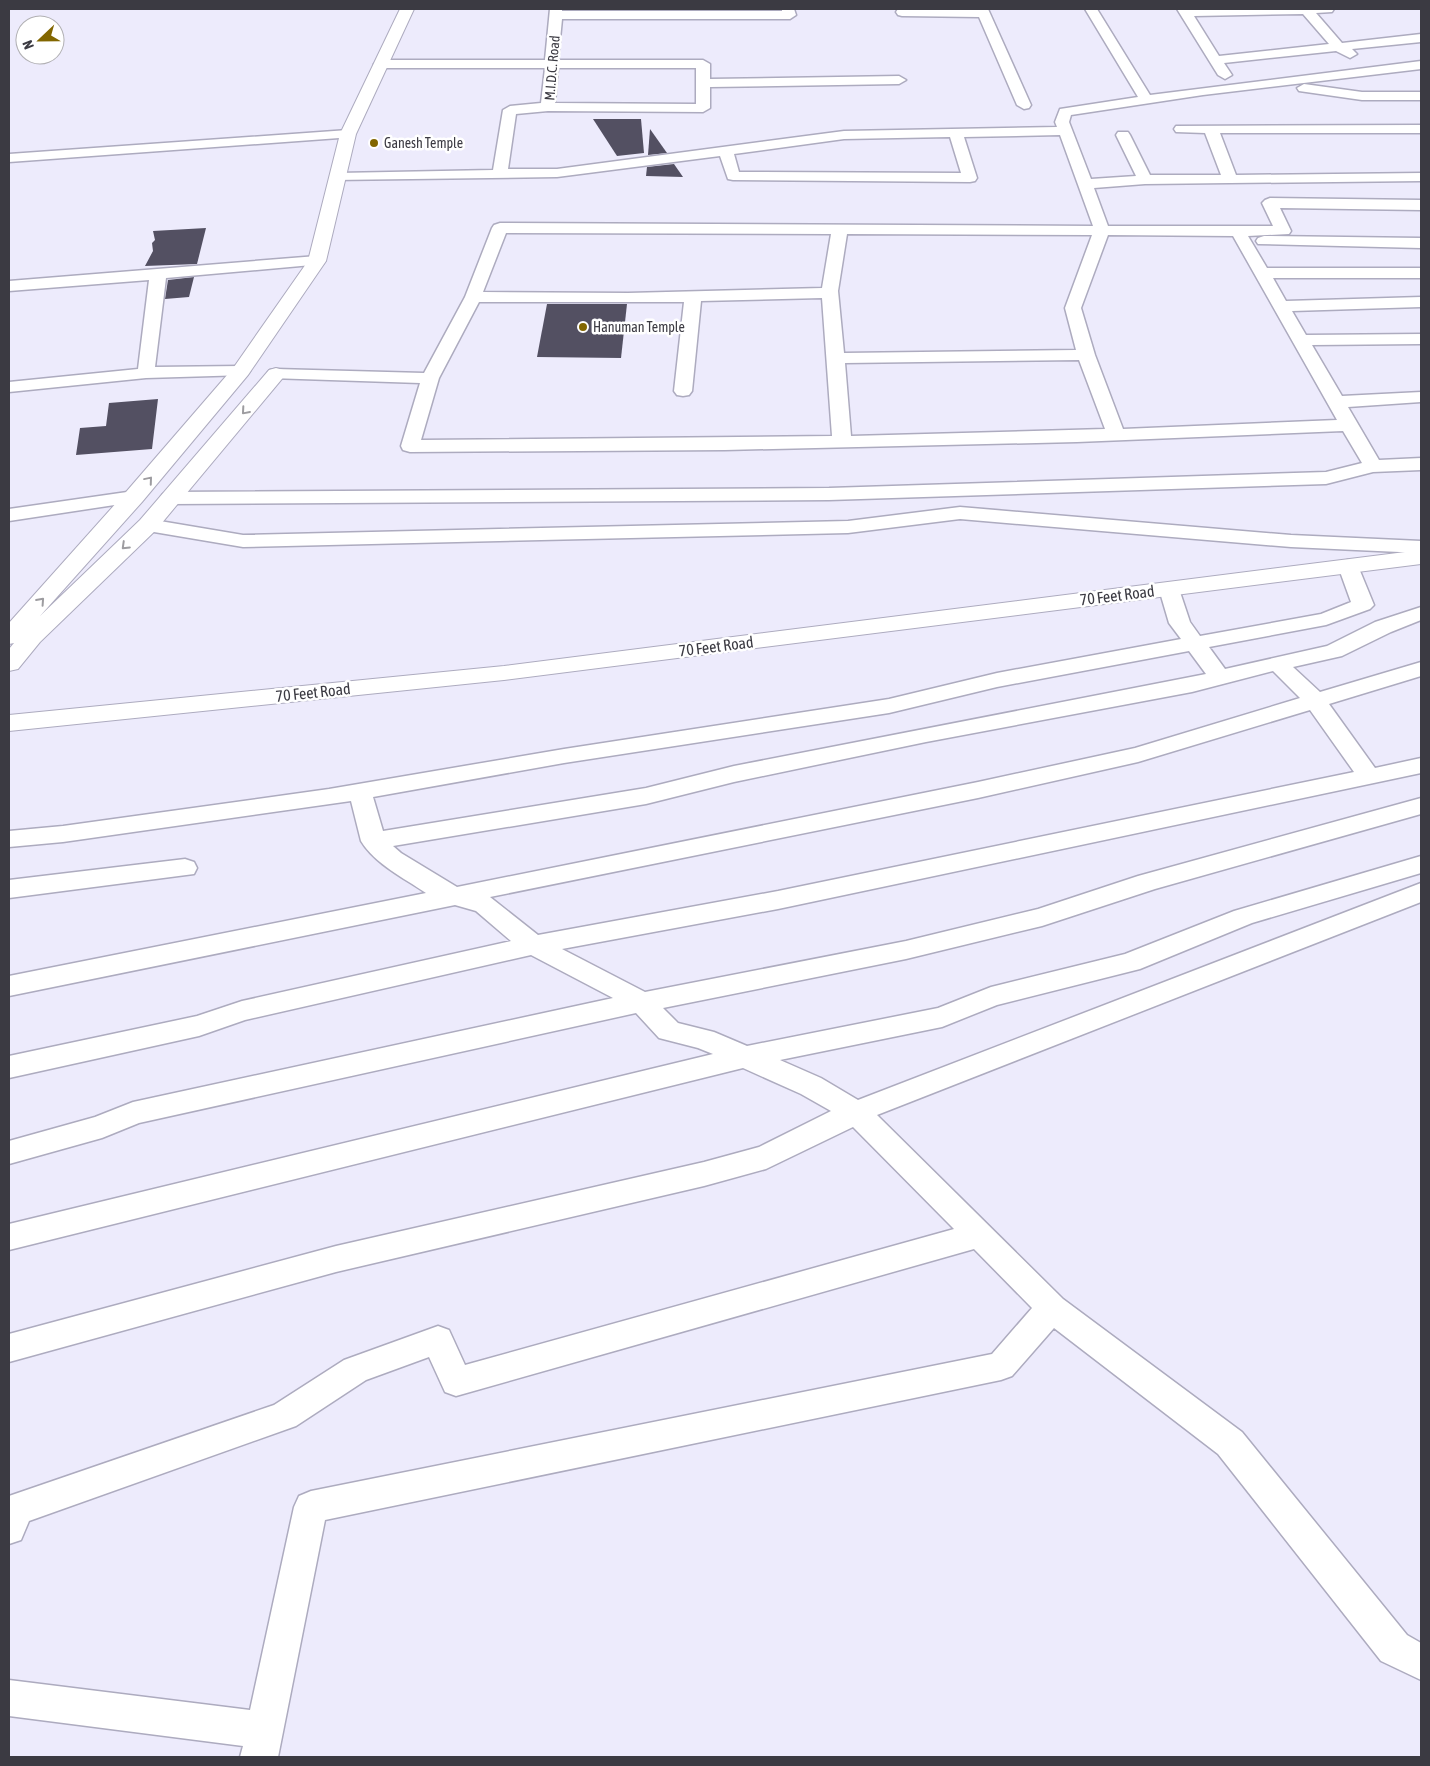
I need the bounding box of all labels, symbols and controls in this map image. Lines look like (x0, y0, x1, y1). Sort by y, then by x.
north arrow (15, 15, 65, 65)
street label: M.I.D.C. Road (541, 35, 563, 101)
text: N (19, 38, 37, 52)
place label: Ganesh Temple (384, 135, 463, 151)
marker: Ganesh Temple (368, 137, 380, 149)
place label: Hanuman Temple (593, 319, 685, 335)
marker: Hanuman Temple (577, 321, 589, 333)
one-way arrow (241, 406, 250, 415)
one-way arrow (144, 476, 153, 485)
one-way arrow (122, 540, 131, 549)
street label: 70 Feet Road (1079, 581, 1155, 609)
one-way arrow (35, 597, 44, 606)
street label: 70 Feet Road (678, 632, 754, 660)
street label: 70 Feet Road (275, 679, 351, 705)

